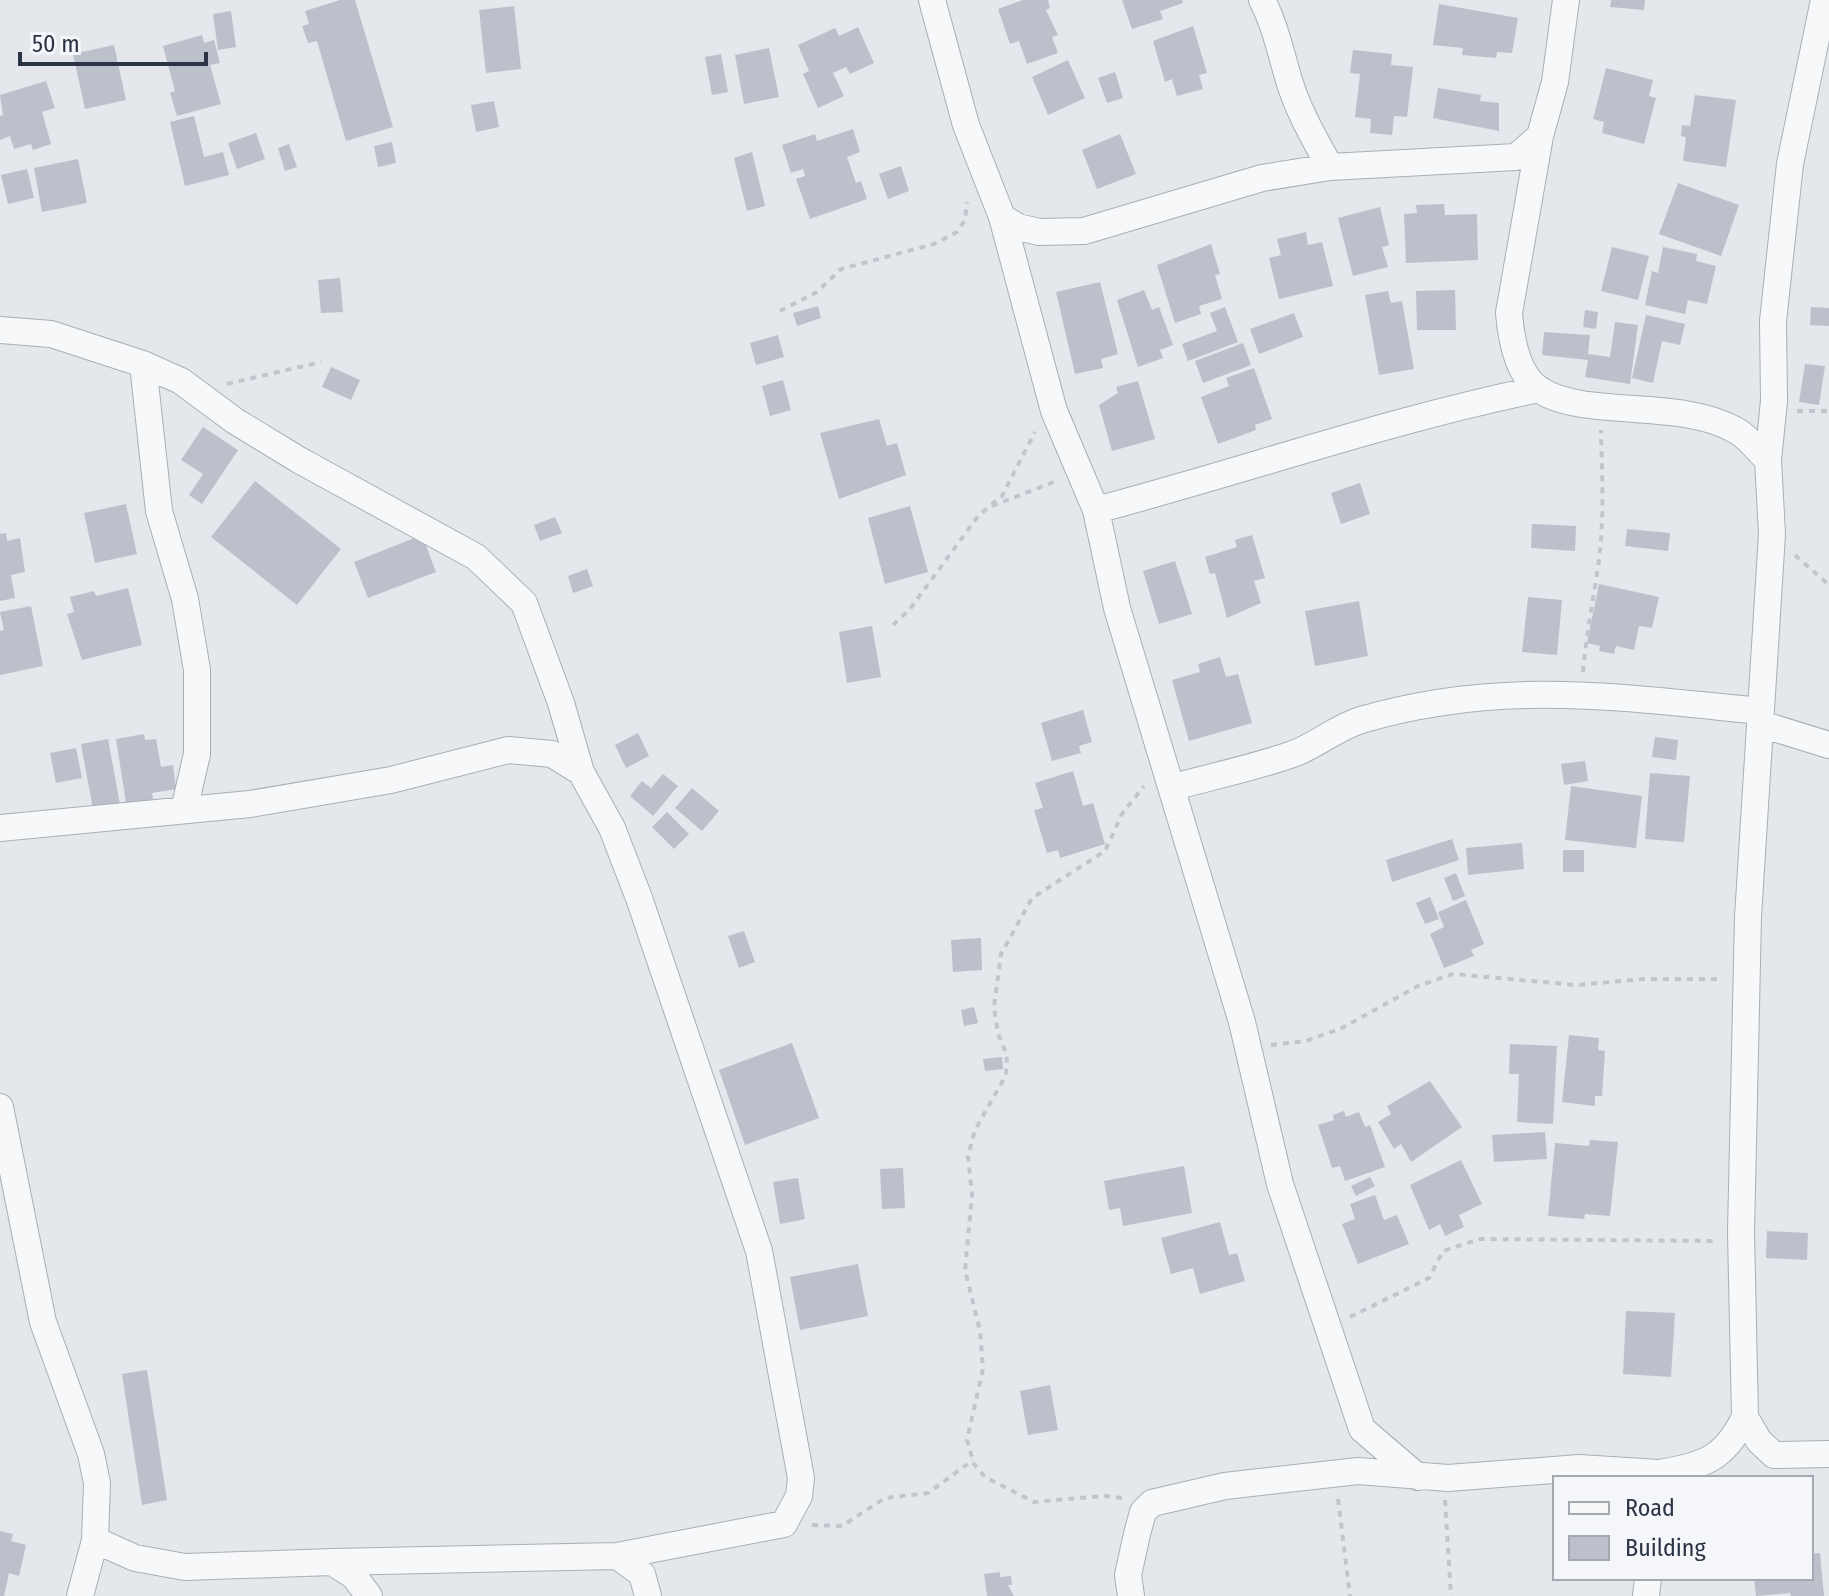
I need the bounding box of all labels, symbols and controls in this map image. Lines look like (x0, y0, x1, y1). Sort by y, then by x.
scale bar (20, 16, 206, 66)
text: 50 m (32, 30, 80, 58)
legend (1553, 1476, 1813, 1580)
text: Road (1625, 1494, 1675, 1522)
text: Building (1625, 1534, 1707, 1562)

